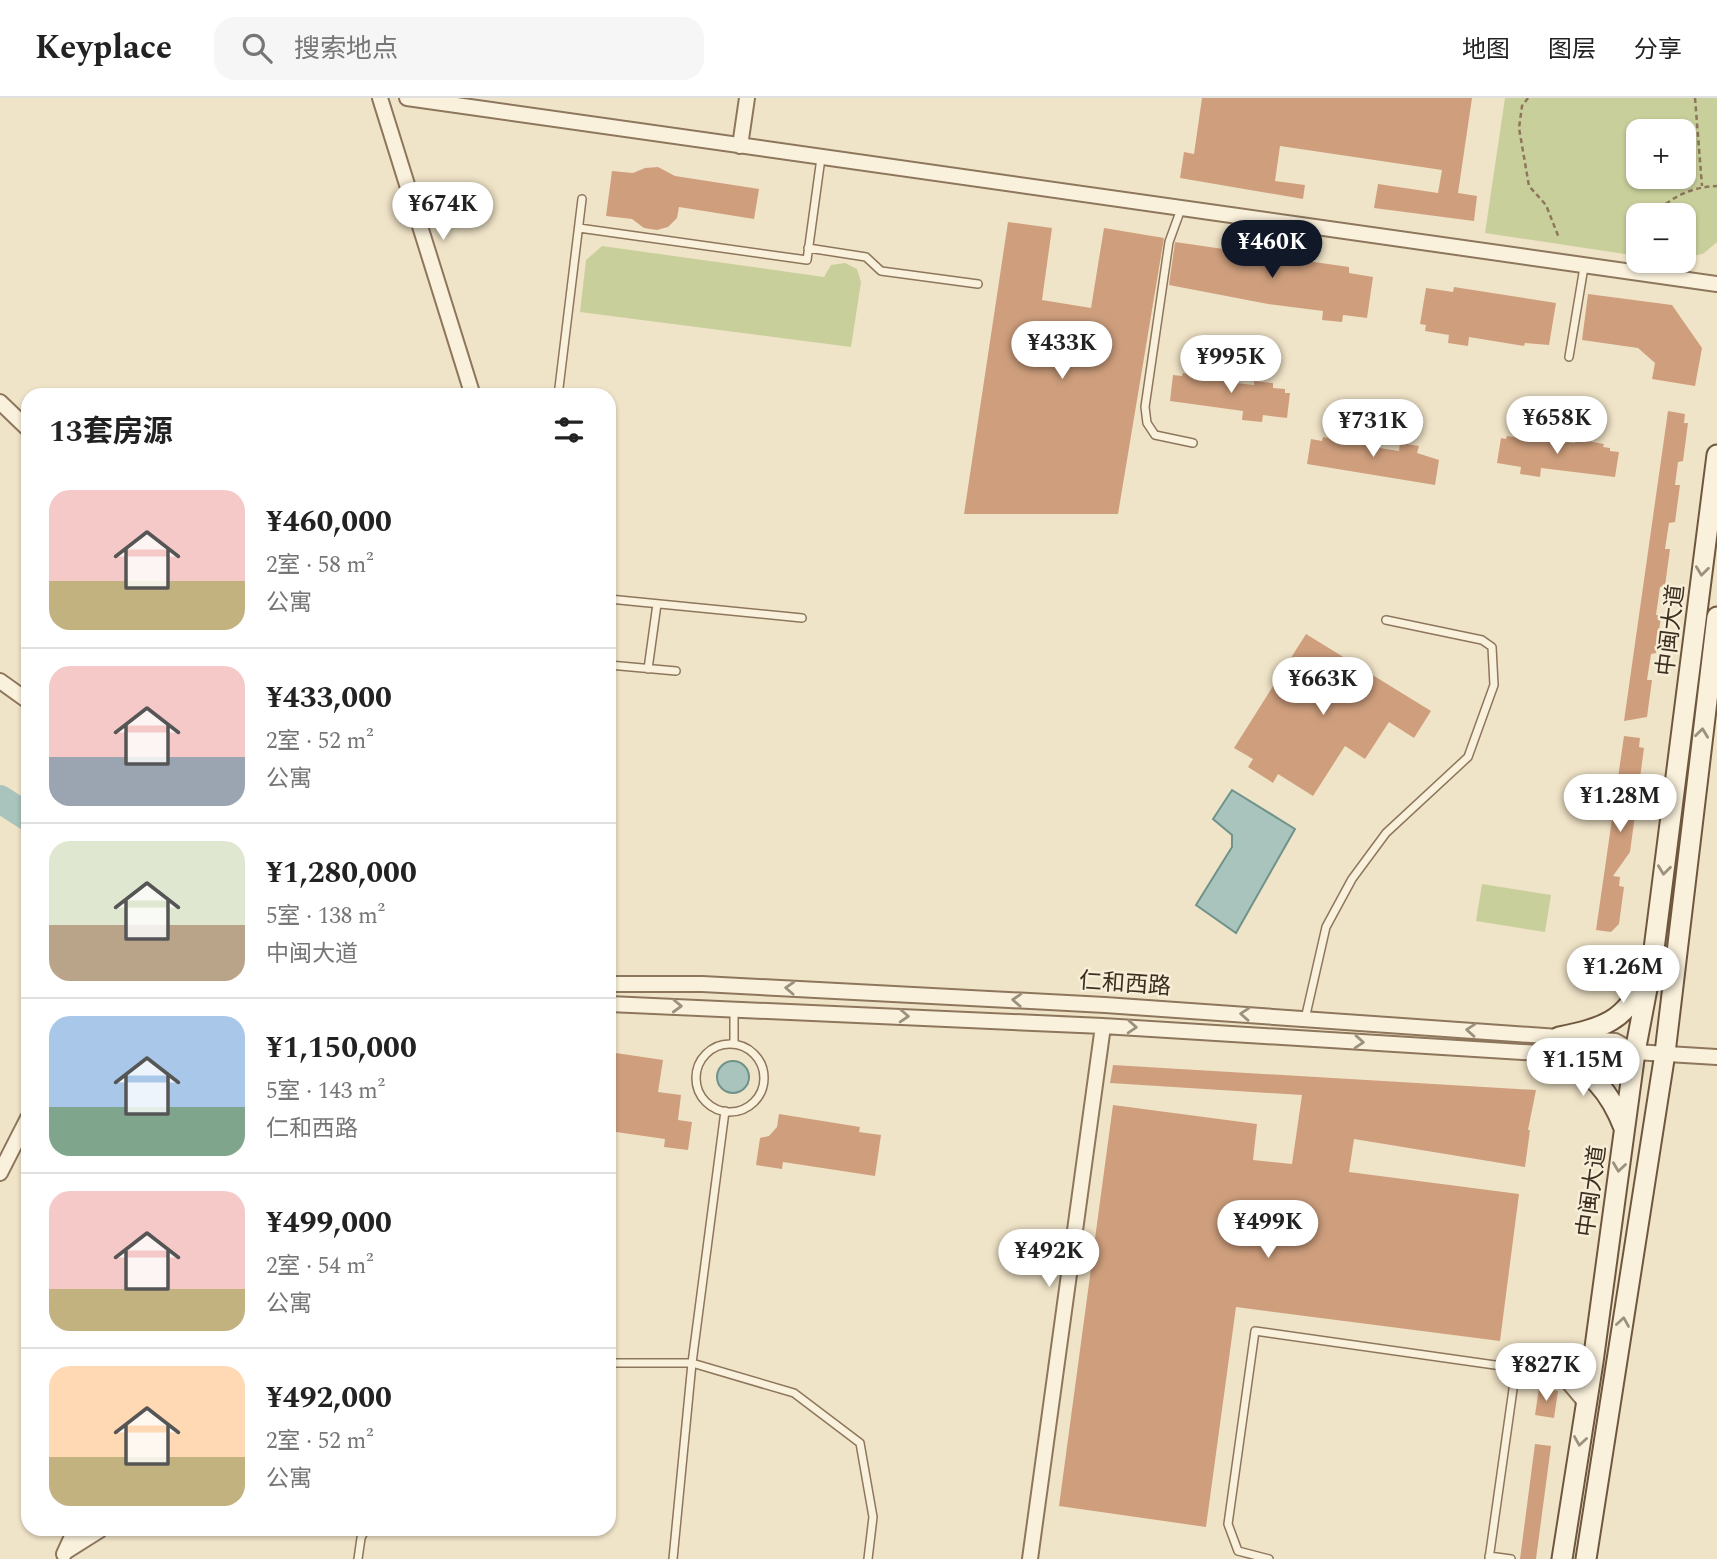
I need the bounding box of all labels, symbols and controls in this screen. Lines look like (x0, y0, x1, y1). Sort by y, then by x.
search box (214, 17, 704, 80)
text: Keyplace (35, 23, 172, 73)
icon: search (238, 29, 276, 67)
text: 搜索地点 (294, 29, 398, 69)
text: 地图 (1462, 32, 1510, 68)
text: 图层 (1548, 32, 1596, 68)
text: 分享 (1634, 32, 1682, 68)
map controls (1626, 119, 1696, 273)
button: + (1626, 119, 1696, 189)
pin: ¥674K (394, 183, 492, 242)
text: ¥674K (408, 187, 478, 222)
button: − (1626, 203, 1696, 273)
pin: ¥460K (1223, 220, 1321, 280)
text: ¥460K (1237, 225, 1307, 260)
pin: ¥433K (1013, 322, 1111, 381)
text: ¥433K (1027, 326, 1097, 361)
pin: ¥995K (1182, 336, 1280, 395)
text: ¥995K (1196, 340, 1266, 375)
pin: ¥658K (1508, 396, 1606, 456)
pin: ¥731K (1324, 400, 1422, 459)
text: ¥658K (1522, 401, 1592, 436)
text: ¥731K (1338, 404, 1408, 439)
text: 13套房源 (49, 409, 173, 455)
icon: filters (550, 411, 588, 449)
text: ¥460,000 (266, 499, 392, 545)
icon: home (105, 518, 189, 602)
text: 2室 · 58 m² (266, 548, 374, 583)
one-way arrow (1695, 565, 1710, 577)
street label: 中闽大道 (1649, 582, 1694, 678)
text: 公寓 (266, 586, 312, 621)
pin: ¥663K (1274, 658, 1372, 717)
text: ¥663K (1288, 662, 1358, 697)
text: ¥433,000 (266, 675, 392, 721)
icon: home (105, 694, 189, 778)
text: 2室 · 52 m² (266, 724, 374, 759)
one-way arrow (1695, 727, 1710, 738)
text: 公寓 (266, 762, 312, 797)
pin: ¥1.28M (1563, 774, 1677, 834)
text: ¥1.28M (1580, 779, 1660, 814)
text: ¥1,280,000 (266, 850, 417, 896)
one-way arrow (1657, 864, 1672, 876)
icon: home (105, 869, 189, 953)
text: 5室 · 138 m² (266, 899, 385, 934)
text: 中闽大道 (266, 937, 358, 972)
pin: ¥1.26M (1566, 946, 1680, 1005)
text: ¥1.26M (1583, 950, 1663, 985)
street label: 仁和西路 (1078, 964, 1172, 1005)
one-way arrow (785, 981, 796, 996)
one-way arrow (1012, 993, 1023, 1008)
one-way arrow (672, 998, 683, 1013)
one-way arrow (1239, 1007, 1250, 1022)
one-way arrow (899, 1008, 910, 1023)
one-way arrow (1126, 1020, 1137, 1035)
one-way arrow (1466, 1023, 1477, 1038)
text: ¥1,150,000 (266, 1025, 417, 1071)
one-way arrow (1354, 1034, 1365, 1049)
pin: ¥1.15M (1526, 1038, 1640, 1098)
text: ¥1.15M (1543, 1043, 1623, 1078)
icon: home (105, 1044, 189, 1128)
text: 5室 · 143 m² (266, 1074, 385, 1109)
text: 仁和西路 (266, 1112, 358, 1147)
street label: 中闽大道 (1569, 1143, 1616, 1239)
one-way arrow (1612, 1161, 1627, 1173)
text: ¥499,000 (266, 1200, 392, 1246)
pin: ¥499K (1219, 1200, 1317, 1260)
text: ¥499K (1233, 1205, 1303, 1240)
icon: home (105, 1219, 189, 1303)
pin: ¥492K (1000, 1230, 1098, 1289)
text: ¥492K (1014, 1234, 1084, 1269)
text: 2室 · 54 m² (266, 1249, 374, 1284)
text: 公寓 (266, 1287, 312, 1322)
one-way arrow (1615, 1316, 1630, 1328)
pin: ¥827K (1497, 1344, 1595, 1403)
text: ¥827K (1511, 1348, 1581, 1383)
text: ¥492,000 (266, 1375, 392, 1421)
icon: home (105, 1394, 189, 1478)
text: 2室 · 52 m² (266, 1424, 374, 1459)
one-way arrow (1573, 1435, 1588, 1447)
text: 公寓 (266, 1462, 312, 1497)

